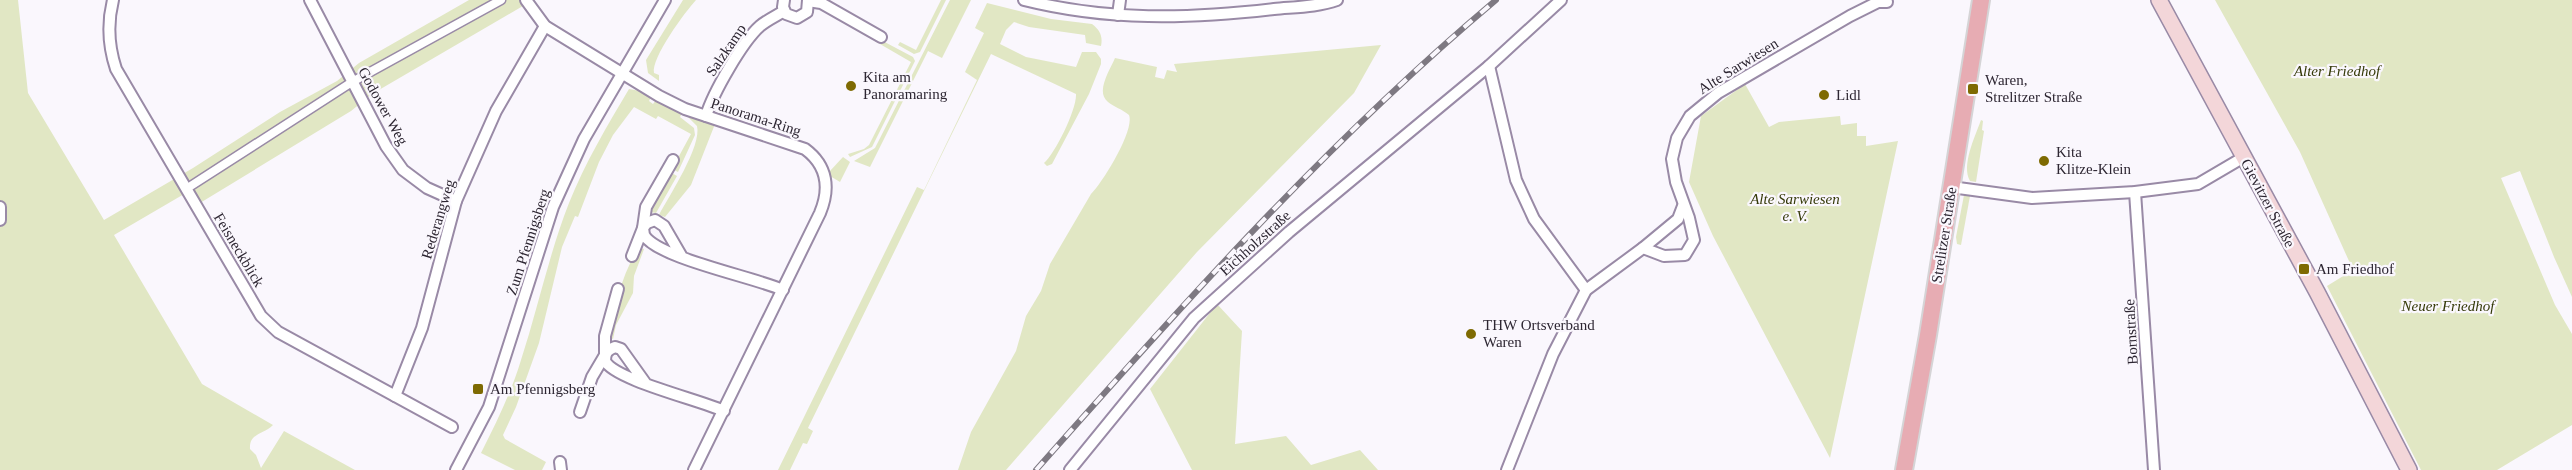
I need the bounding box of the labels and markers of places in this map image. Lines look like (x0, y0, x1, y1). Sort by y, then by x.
place label: Kita am Panoramaring (863, 69, 948, 102)
place label: Waren, Strelitzer Straße (1985, 72, 2082, 105)
marker: Kita am Panoramaring (844, 79, 858, 93)
marker: Waren, Strelitzer Straße (1966, 82, 1980, 96)
place label: Lidl (1836, 87, 1861, 103)
marker: Lidl (1817, 88, 1831, 102)
place label: Kita Klitze-Klein (2056, 144, 2131, 177)
marker: Kita Klitze-Klein (2037, 154, 2051, 168)
place label: Am Friedhof (2316, 261, 2394, 277)
marker: Am Friedhof (2297, 262, 2311, 276)
place label: THW Ortsverband Waren (1483, 317, 1595, 350)
marker: THW Ortsverband Waren (1464, 327, 1478, 341)
place label: Am Pfennigsberg (490, 381, 596, 397)
marker: Am Pfennigsberg (471, 382, 485, 396)

